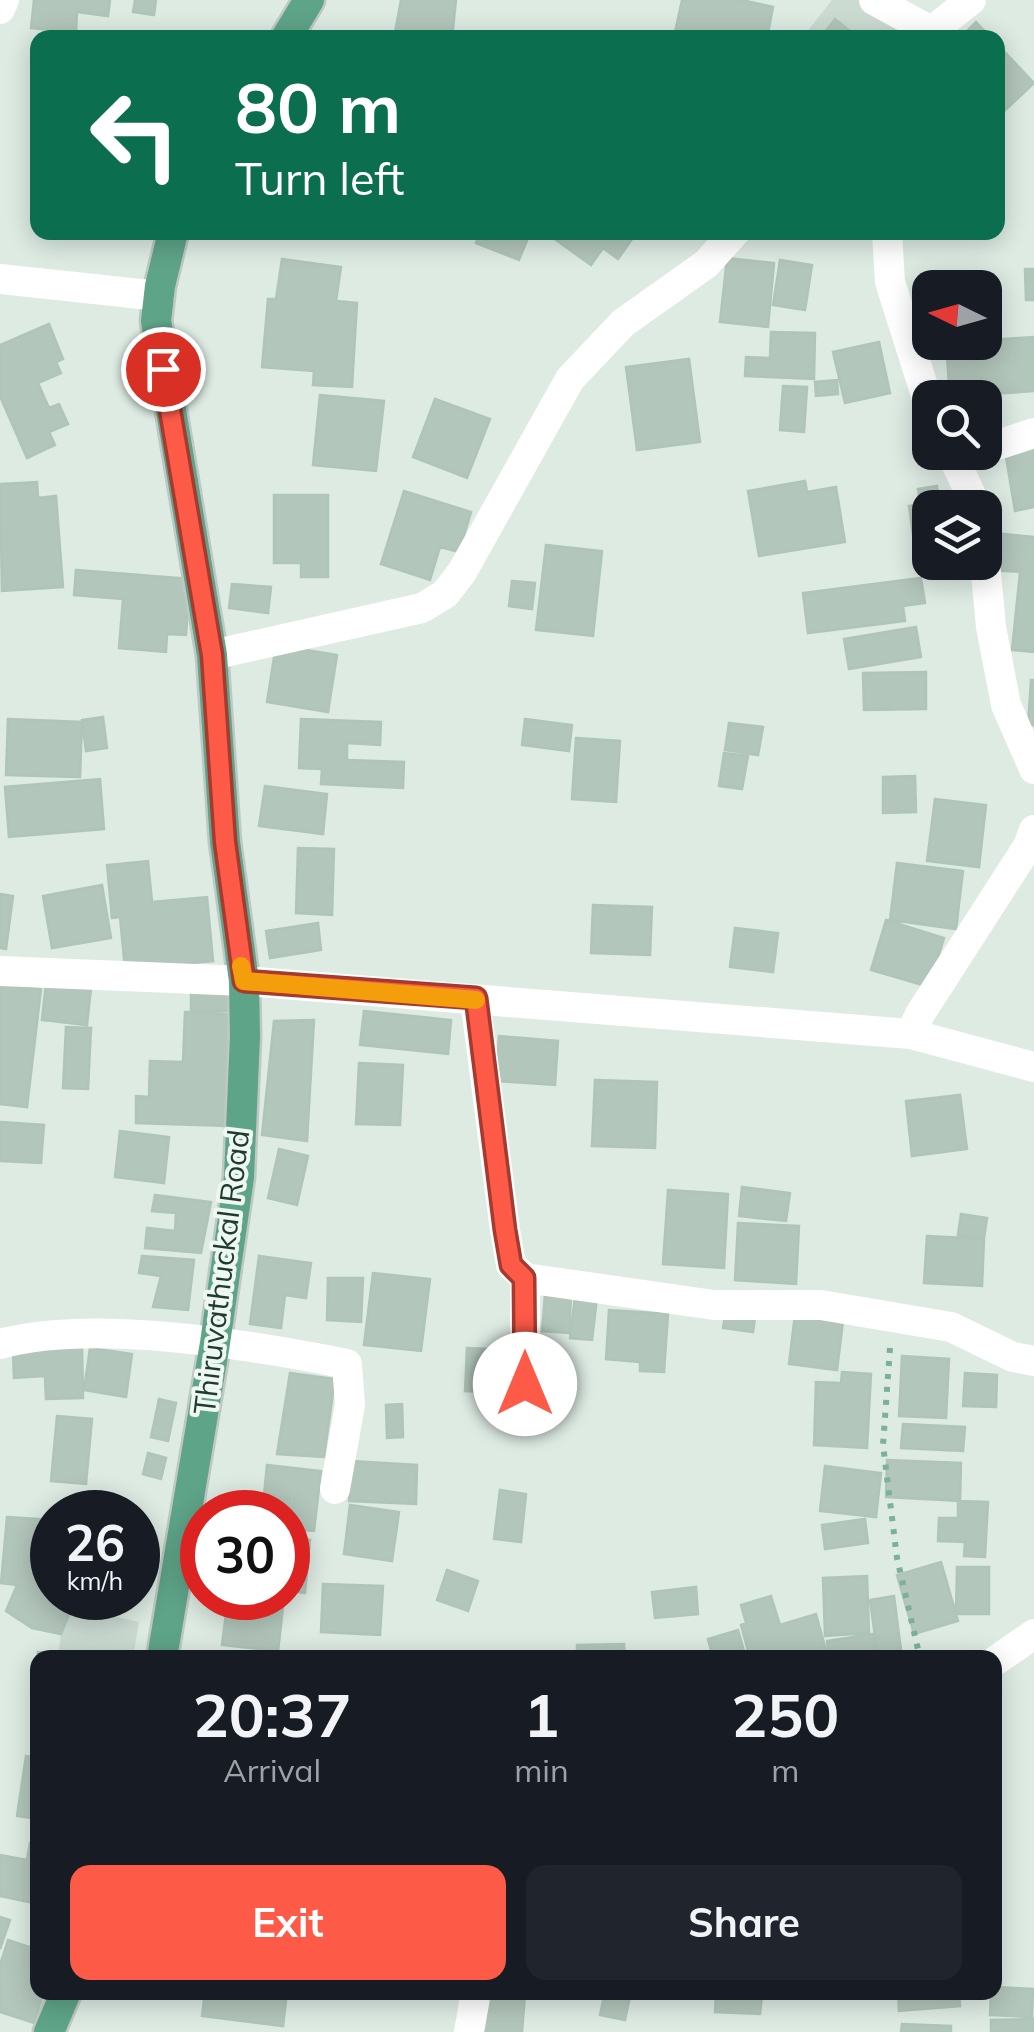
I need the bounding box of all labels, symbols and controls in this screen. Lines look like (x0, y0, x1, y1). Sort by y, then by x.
text: 80 m (235, 63, 401, 151)
icon: left (70, 70, 200, 200)
text: Turn left (235, 150, 404, 206)
north arrow (912, 270, 1002, 360)
map controls (912, 270, 1002, 580)
pin (121, 327, 206, 412)
icon: arrive (136, 342, 191, 397)
button: search (912, 380, 1002, 470)
button: layers (912, 490, 1002, 580)
street label: Thiruvathuckal Road (185, 1127, 257, 1417)
position arrow (473, 1332, 577, 1436)
speed limit sign: 30 (180, 1490, 310, 1620)
text: 26 (65, 1511, 125, 1574)
text: km/h (67, 1565, 123, 1596)
text: 20:37 (193, 1677, 352, 1752)
text: 1 (523, 1677, 559, 1752)
text: 250 (731, 1677, 839, 1752)
text: Arrival (223, 1750, 321, 1790)
text: min (514, 1750, 569, 1790)
text: m (771, 1750, 799, 1790)
button: Exit (70, 1865, 506, 1980)
button: Share (526, 1865, 962, 1980)

